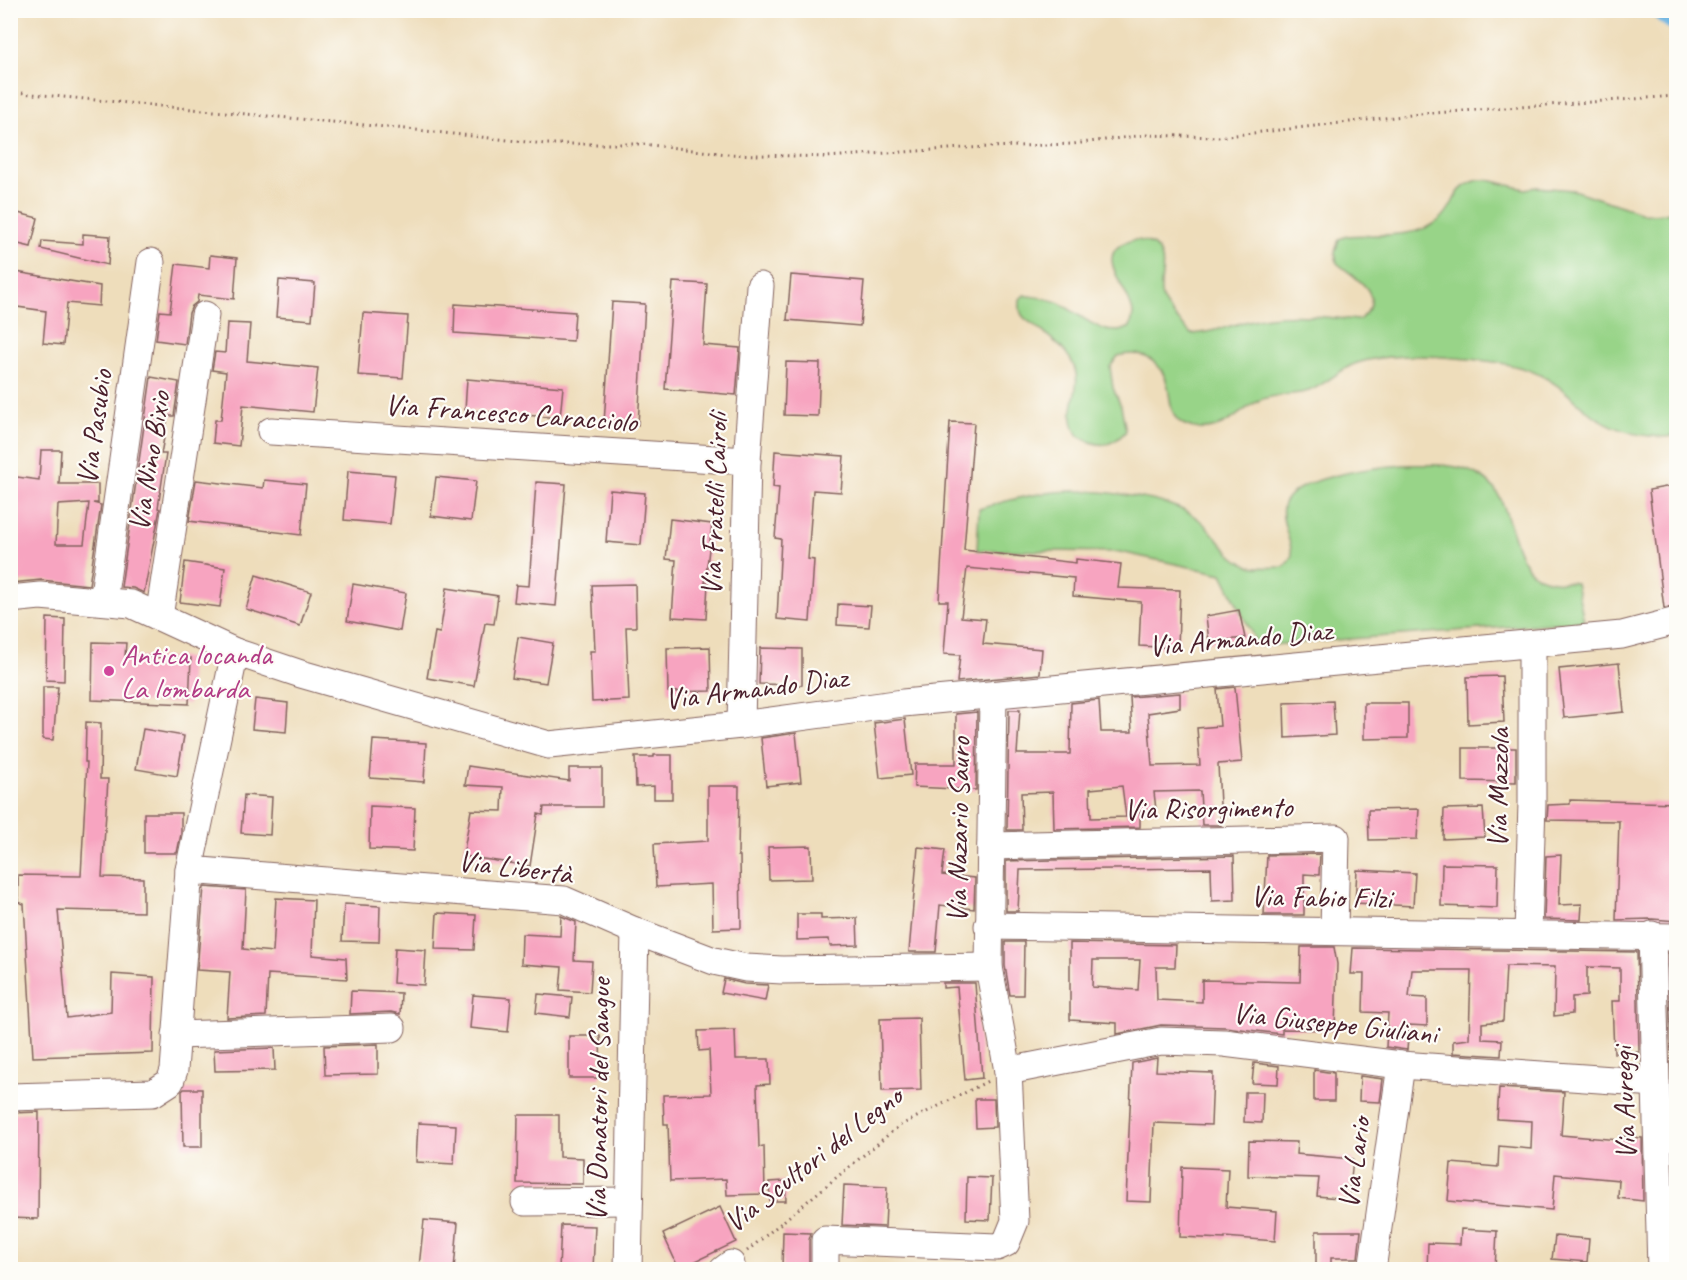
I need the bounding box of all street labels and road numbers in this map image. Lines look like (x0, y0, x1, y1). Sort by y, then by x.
street label: Via Pasubio (67, 366, 121, 487)
street label: Via Francesco Caracciolo (384, 385, 640, 441)
street label: Via Nino Bixio (119, 387, 179, 534)
street label: Via Fratelli Cairoli (692, 408, 736, 596)
street label: Via Armando Diaz (1147, 611, 1336, 665)
street label: Via Armando Diaz (663, 658, 852, 718)
street label: Via Mazzola (1478, 726, 1518, 848)
street label: Via Nazario Sauro (937, 735, 979, 923)
street label: Via Risorgimento (1123, 788, 1294, 828)
street label: Via Libertà (456, 841, 576, 893)
street label: Via Fabio Filzi (1250, 877, 1395, 917)
street label: Via Donatori del Sangue (577, 976, 619, 1222)
street label: Via Giuseppe Giuliani (1231, 993, 1443, 1053)
street label: Via Aureggi (1603, 1042, 1645, 1160)
street label: Via Scultori del Legno (716, 1075, 913, 1241)
street label: Via Lario (1329, 1112, 1380, 1211)

